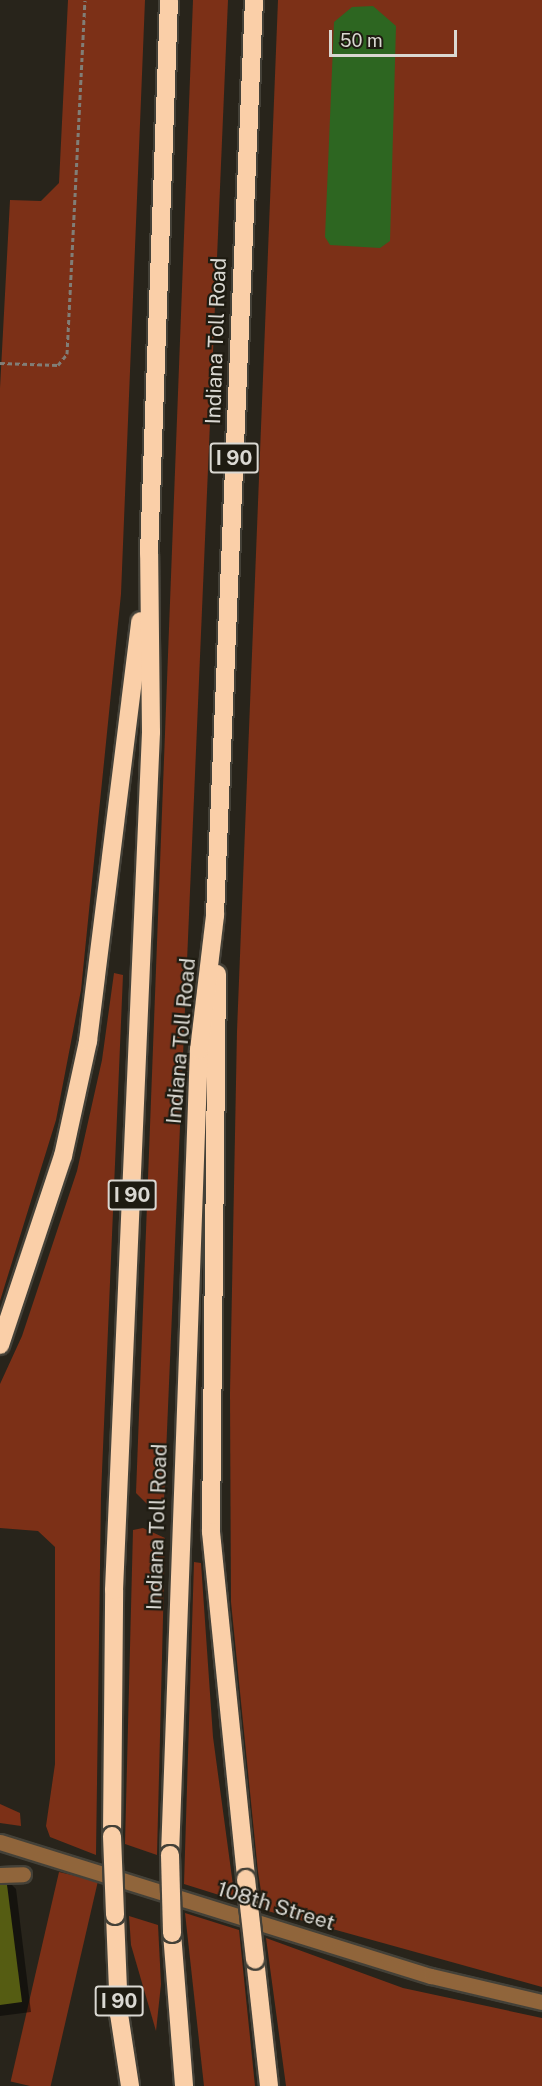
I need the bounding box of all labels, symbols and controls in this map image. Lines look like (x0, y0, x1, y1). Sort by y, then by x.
scale bar (332, 18, 460, 56)
text: 50 m (340, 30, 383, 51)
street label: Indiana Toll Road (201, 257, 231, 425)
road number: I 90 (208, 441, 260, 475)
street label: Indiana Toll Road (161, 957, 201, 1125)
road number: I 90 (106, 1178, 158, 1212)
street label: Indiana Toll Road (142, 1443, 172, 1611)
street label: 108th Street (214, 1876, 338, 1936)
road number: I 90 (94, 1984, 144, 2018)

